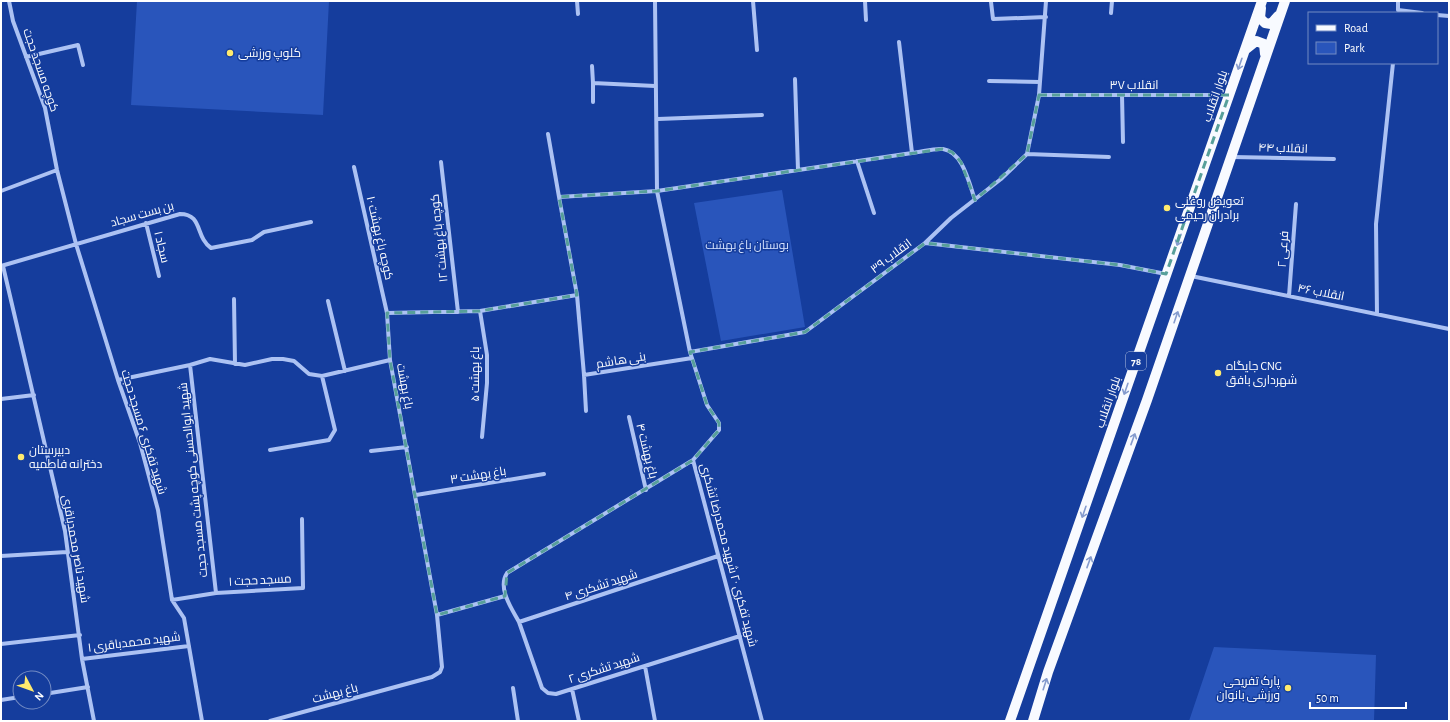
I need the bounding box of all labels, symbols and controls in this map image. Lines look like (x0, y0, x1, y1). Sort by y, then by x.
legend (1308, 12, 1438, 64)
text: Road (1344, 22, 1368, 34)
street label: کوچه مسجد حجت (18, 27, 61, 114)
text: Park (1344, 42, 1365, 54)
place label: کلوپ ورزشی (238, 47, 301, 62)
marker: کلوپ ورزشی (225, 48, 235, 58)
one-way arrow (1236, 58, 1244, 70)
street label: بلوار انقلاب (1201, 69, 1230, 124)
street label: انقلاب ۳۷ (1109, 79, 1159, 92)
street label: انقلاب ۴۴ (1258, 141, 1308, 156)
street label: کوچه باغ بهشت ۱۲ (428, 193, 453, 283)
street label: کوچه باغ بهشت ۱۰ (362, 195, 395, 282)
place label: تعویض روغنی برادران رحیمی (1175, 195, 1244, 222)
street label: بن بست سجاد (109, 199, 175, 230)
marker: تعویض روغنی برادران رحیمی (1162, 203, 1172, 213)
street label: سجاد ۱ (151, 230, 172, 264)
street label: فرعی ۲ (1276, 230, 1291, 268)
one-way arrow (1174, 233, 1182, 245)
street label: انقلاب ۳۹ (868, 237, 914, 276)
park label: بوستان باغ بهشت (705, 239, 789, 253)
street label: انقلاب ۴۶ (1296, 282, 1345, 303)
one-way arrow (1172, 311, 1180, 323)
street label: باغ بهشت ۵ (469, 346, 483, 402)
street label: بنی هاشم (595, 350, 647, 372)
road number: 78 (1126, 352, 1146, 370)
place label: جایگاه CNG شهرداری بافق (1226, 360, 1297, 387)
street label: باغ بهشت (393, 362, 415, 410)
street label: شهید تفکری ۶ مسجد حجت (118, 368, 169, 496)
marker: جایگاه CNG شهرداری بافق (1213, 368, 1223, 378)
street label: بلوار انقلاب (1094, 375, 1123, 430)
street label: شهید ابوالحسنی کوچه پشت مسجد حجت (177, 382, 212, 578)
one-way arrow (1122, 382, 1129, 395)
street label: باغ بهشت ۴ (632, 422, 660, 480)
one-way arrow (1130, 433, 1137, 446)
place label: دبیرستان دخترانه فاطمیه (29, 444, 102, 471)
marker: دبیرستان دخترانه فاطمیه (16, 452, 26, 462)
street label: شهید تفکری ۲۰ شهید محمدرضا تشکری (698, 462, 759, 649)
street label: باغ بهشت ۳ (449, 465, 507, 487)
street label: شهید ناصر محمدباقری (60, 494, 91, 604)
one-way arrow (1080, 505, 1087, 518)
one-way arrow (1086, 556, 1094, 568)
street label: شهید تشکری ۴ (563, 568, 639, 603)
street label: مسجد حجت ۱ (228, 572, 292, 589)
street label: شهید محمدباقری ۱ (87, 630, 181, 655)
street label: شهید تشکری ۲ (567, 651, 641, 686)
north arrow (12, 670, 52, 710)
place label: پارک تفریحی ورزشی بانوان (1217, 675, 1281, 702)
one-way arrow (1041, 678, 1049, 690)
street label: باغ بهشت (311, 681, 360, 707)
marker: پارک تفریحی ورزشی بانوان (1283, 683, 1293, 693)
scale bar (1310, 684, 1406, 710)
text: N (33, 690, 46, 703)
text: 50 m (1316, 692, 1339, 704)

